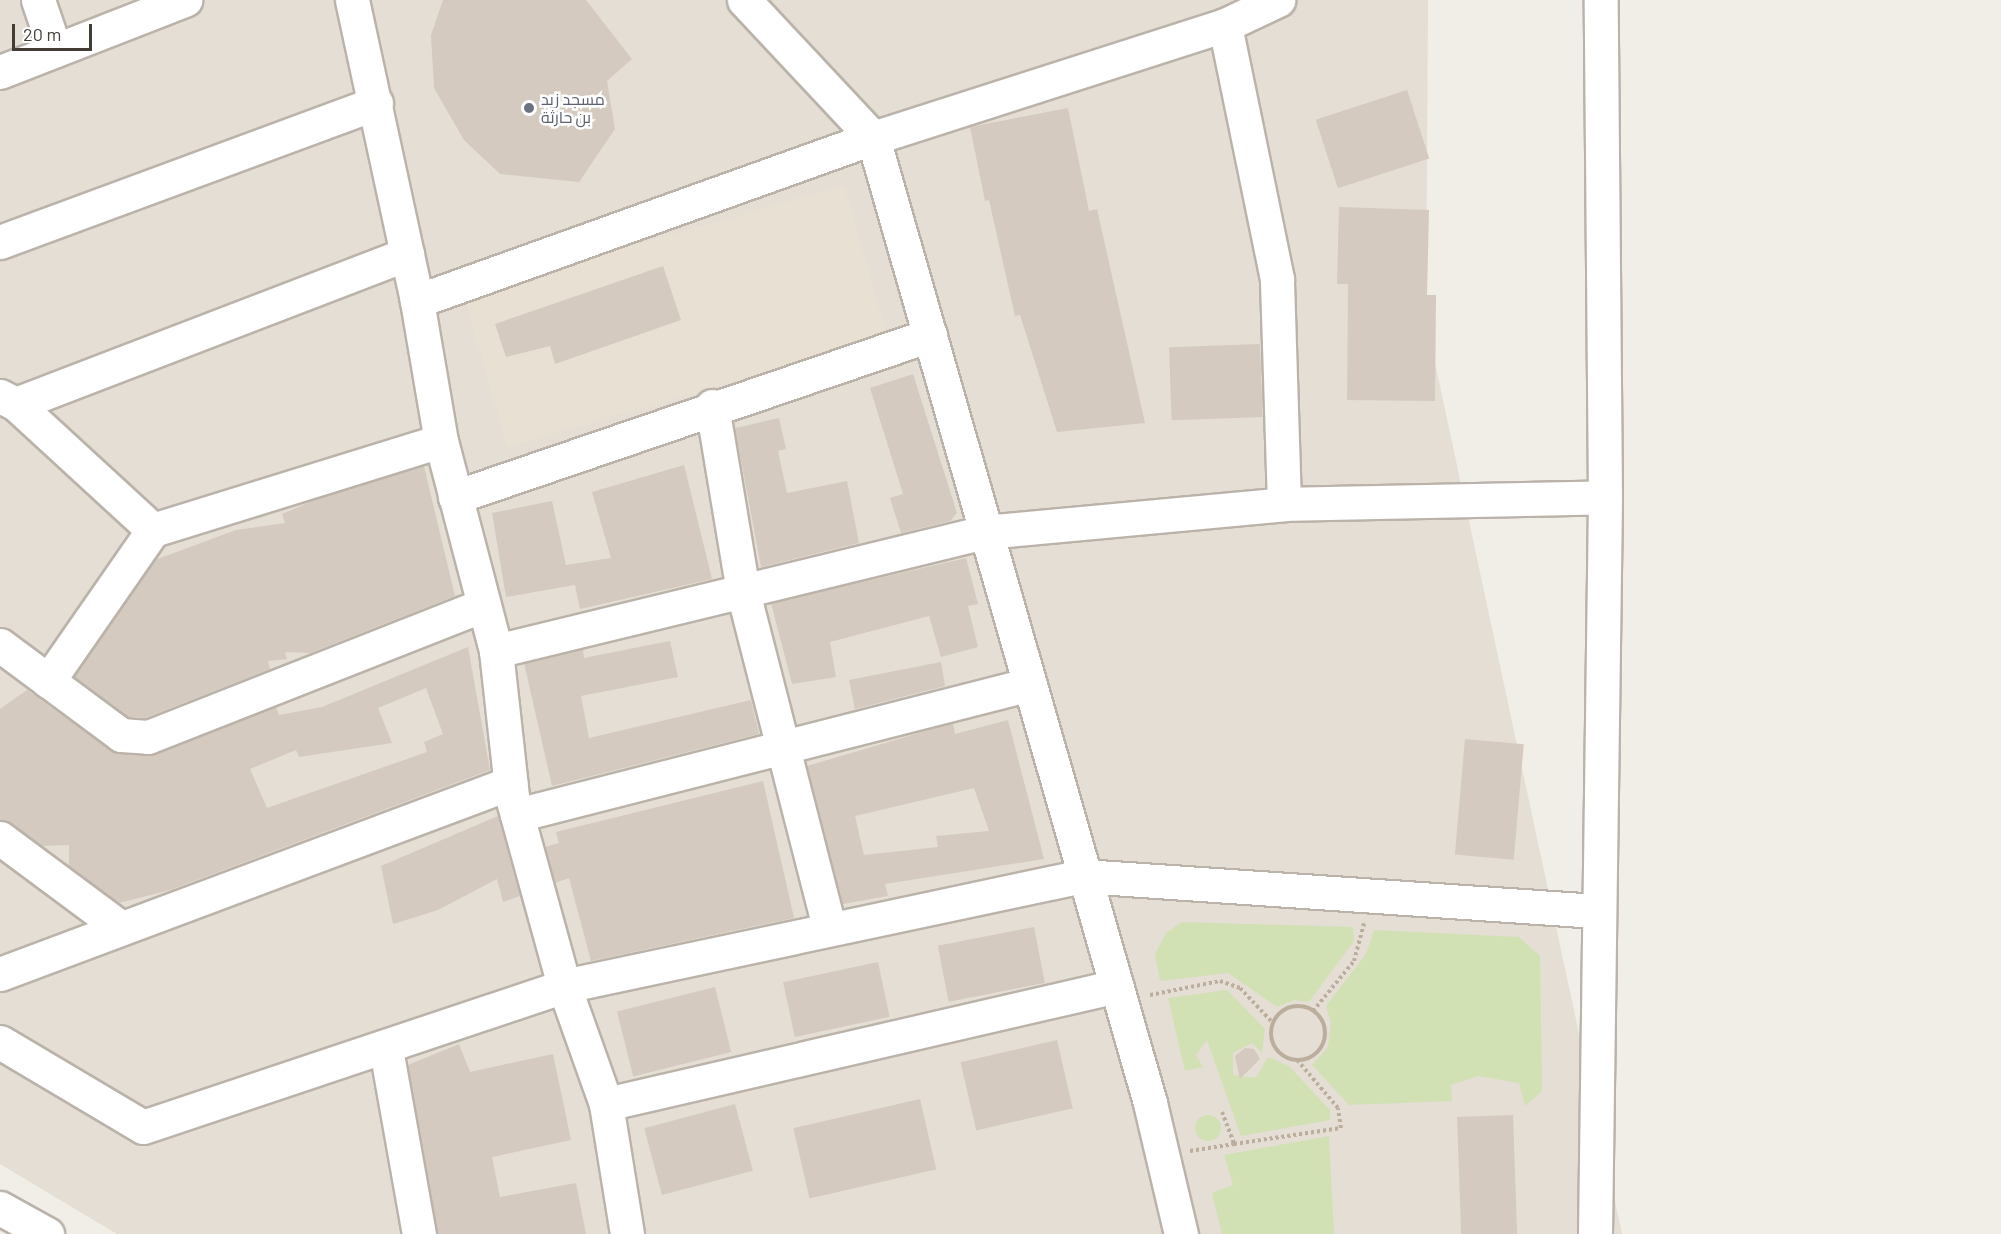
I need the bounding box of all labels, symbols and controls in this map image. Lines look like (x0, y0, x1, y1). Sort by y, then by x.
scale bar (15, 12, 94, 50)
text: 20 m (23, 23, 61, 45)
place label: مسجد زيد بن حارثة (541, 89, 605, 127)
marker: مسجد زيد بن حارثة (522, 101, 536, 115)

